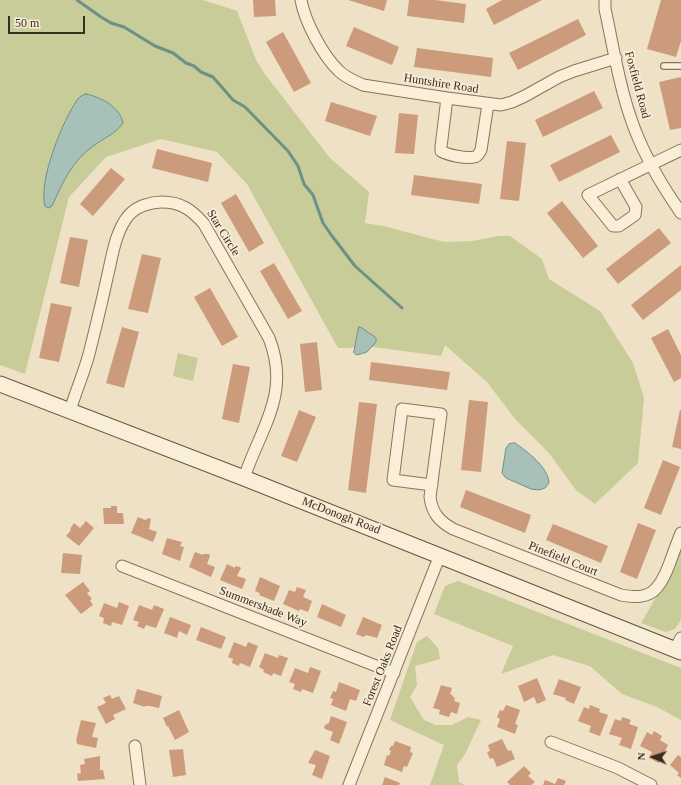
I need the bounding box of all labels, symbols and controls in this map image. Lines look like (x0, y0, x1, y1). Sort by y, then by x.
scale bar (10, 8, 87, 34)
text: 50 m (15, 16, 39, 30)
street label: Foxfield Road (621, 50, 653, 120)
street label: Huntshire Road (403, 71, 479, 97)
street label: Star Circle (203, 207, 243, 259)
street label: McDonogh Road (300, 494, 382, 538)
street label: Pinefield Court (526, 539, 600, 579)
street label: Summershade Way (217, 584, 309, 630)
street label: Forest Oaks Road (360, 623, 406, 709)
north arrow (633, 737, 673, 777)
text: N (635, 752, 647, 761)

